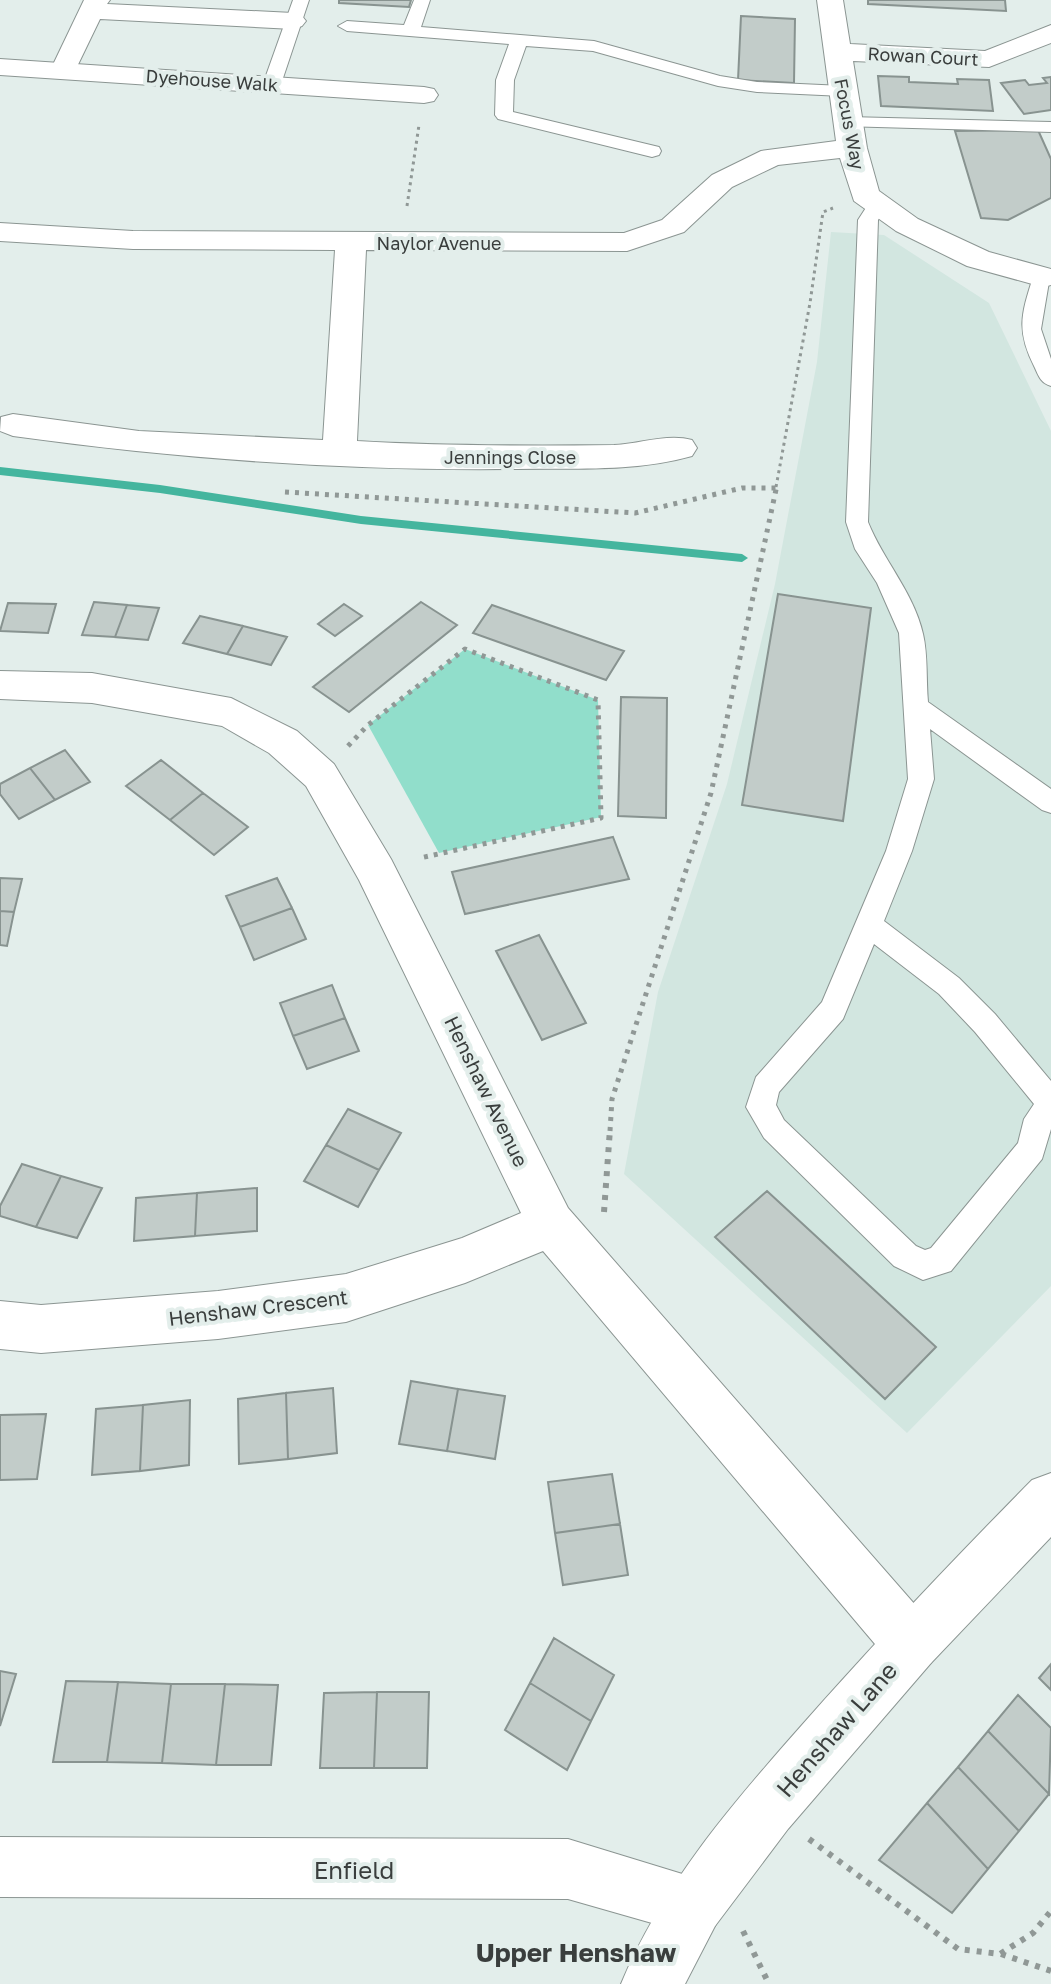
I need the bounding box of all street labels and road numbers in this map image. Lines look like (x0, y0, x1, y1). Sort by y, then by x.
street label: Rowan Court (867, 42, 979, 70)
street label: Dyehouse Walk (145, 64, 279, 96)
street label: Focus Way (830, 76, 870, 172)
street label: Naylor Avenue (376, 232, 502, 254)
street label: Jennings Close (444, 446, 576, 468)
street label: Henshaw Avenue (440, 1012, 534, 1170)
street label: Henshaw Crescent (167, 1284, 349, 1330)
street label: Henshaw Lane (770, 1656, 902, 1802)
street label: Enfield (314, 1855, 394, 1884)

